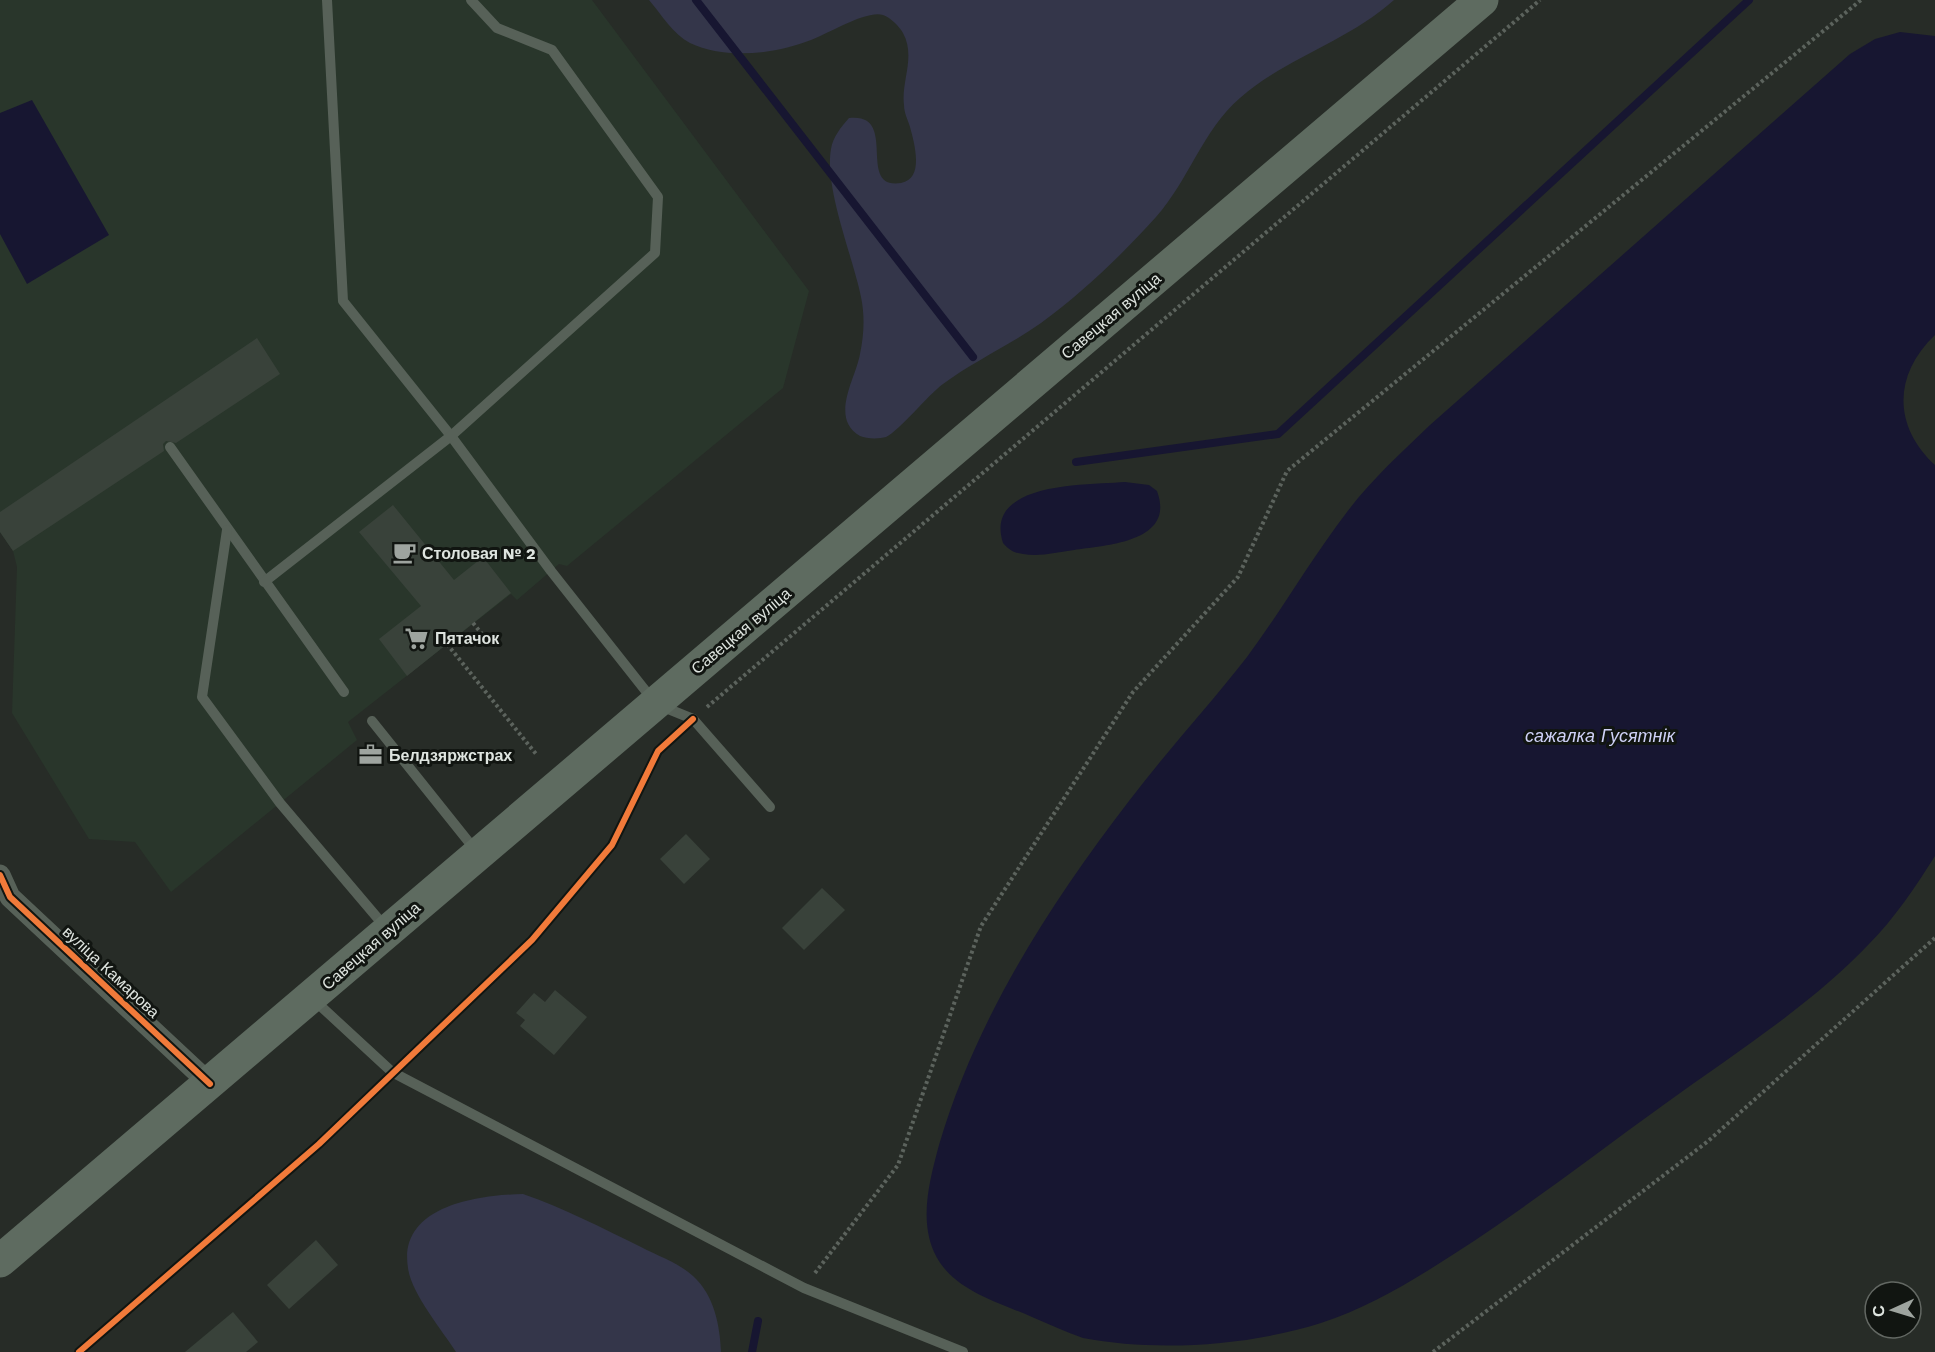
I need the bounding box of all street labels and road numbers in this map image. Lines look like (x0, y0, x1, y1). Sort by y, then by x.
street label: Савецкая вуліца (1057, 269, 1165, 363)
street label: Савецкая вуліца (687, 584, 795, 678)
street label: Савецкая вуліца (318, 898, 424, 994)
street label: вуліца Камарова (59, 922, 163, 1022)

